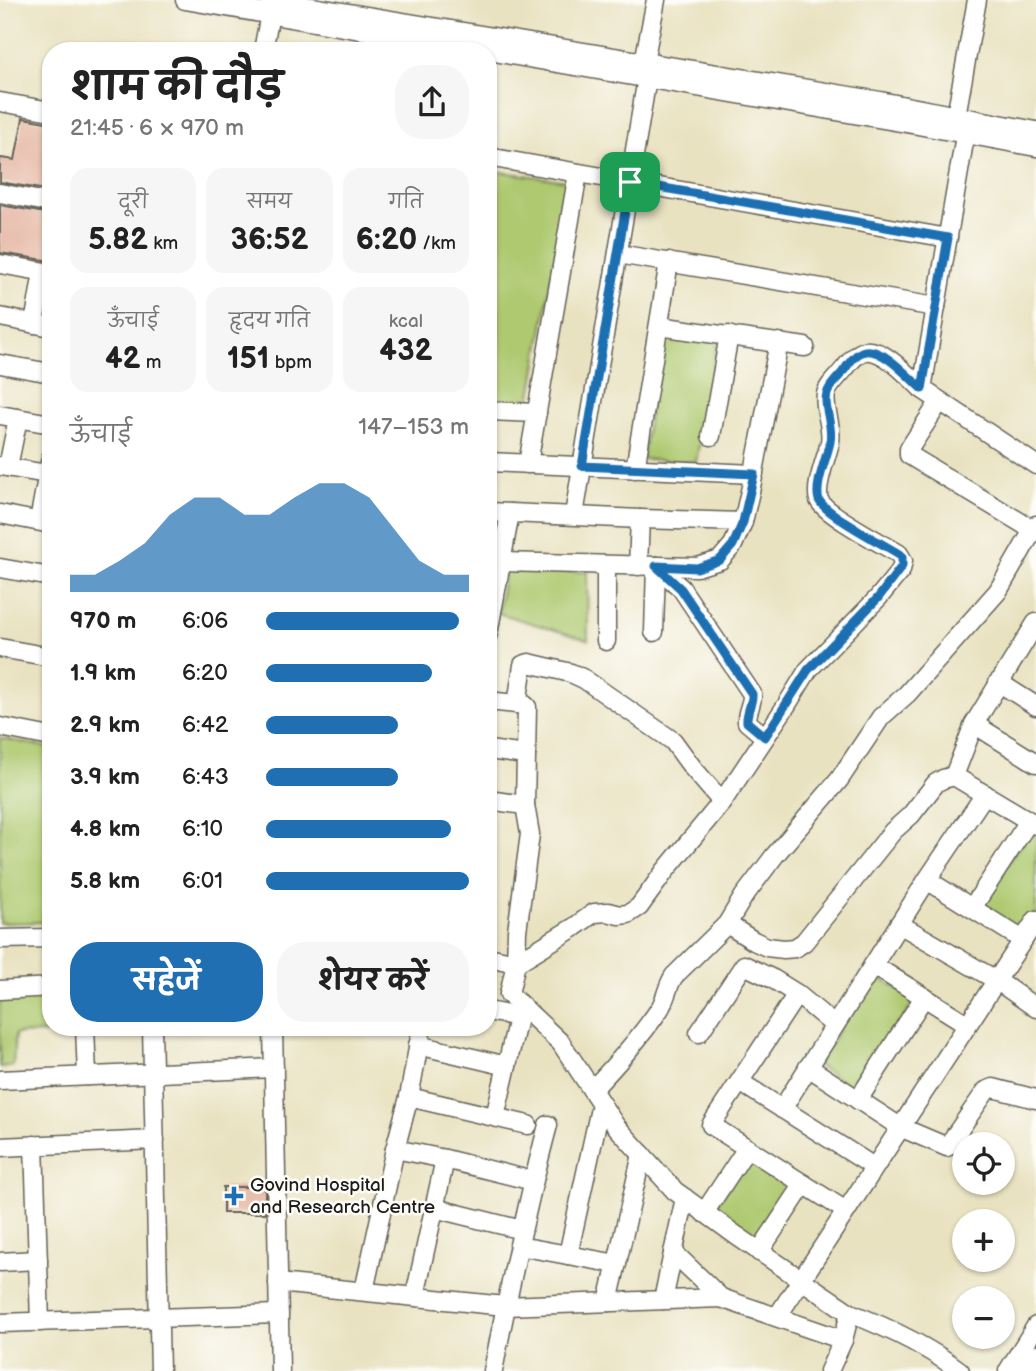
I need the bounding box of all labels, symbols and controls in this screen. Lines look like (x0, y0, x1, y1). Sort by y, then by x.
text: शाम की दौड़ (70, 65, 283, 110)
button: share (395, 65, 469, 139)
text: 21:45 · 6 × 970 m (70, 114, 244, 142)
pin (600, 152, 660, 212)
icon: arrive (611, 163, 649, 201)
text: दूरी (118, 191, 148, 214)
text: समय (247, 191, 292, 214)
text: गति (389, 191, 423, 214)
text: 5.82 (88, 222, 148, 258)
text: 36:52 (230, 222, 309, 258)
text: 6:20 (356, 222, 417, 258)
text: km (148, 232, 178, 255)
text: /km (417, 232, 456, 255)
text: ऊँचाई (108, 310, 159, 333)
text: हृदय गति (229, 310, 310, 333)
text: kcal (389, 310, 423, 333)
text: 432 (379, 333, 432, 369)
text: 42 (105, 341, 141, 377)
text: 151 (227, 341, 270, 377)
text: m (141, 351, 161, 374)
text: bpm (270, 351, 312, 374)
text: 147–153 m (358, 413, 469, 441)
text: ऊँचाई (70, 421, 132, 449)
text: 970 m (70, 607, 136, 635)
text: 6:06 (182, 607, 228, 635)
text: 1.9 km (70, 659, 136, 687)
text: 6:20 (182, 659, 228, 687)
text: 2.9 km (70, 711, 140, 739)
text: 6:42 (182, 711, 228, 739)
text: 3.9 km (70, 763, 140, 791)
text: 6:43 (182, 763, 229, 791)
text: 4.8 km (70, 815, 140, 843)
text: 6:10 (182, 815, 223, 843)
text: 5.8 km (70, 867, 140, 895)
text: 6:01 (182, 867, 223, 895)
button: सहेजें (70, 942, 263, 1022)
button: शेयर करें (277, 942, 469, 1022)
map controls (952, 1132, 1015, 1349)
button: locate (952, 1132, 1015, 1195)
place label: Govind Hospital and Research Centre (250, 1174, 435, 1219)
marker: Govind Hospital and Research Centre (224, 1186, 244, 1206)
button: + (952, 1209, 1015, 1272)
button: − (952, 1286, 1015, 1349)

